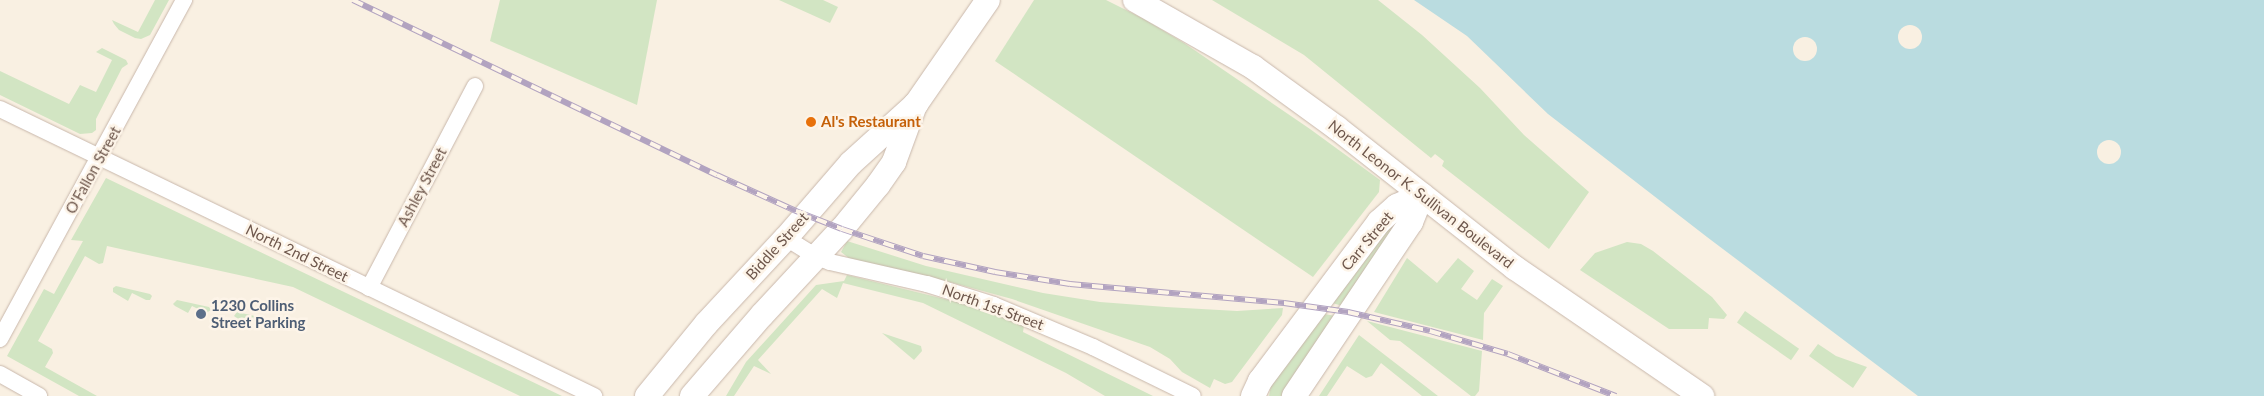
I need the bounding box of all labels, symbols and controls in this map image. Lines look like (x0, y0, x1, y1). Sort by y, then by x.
place label: Al's Restaurant (821, 113, 921, 131)
marker: Al's Restaurant (805, 116, 817, 128)
street label: North Leonor K. Sullivan Boulevard (1325, 116, 1517, 272)
street label: O'Fallon Street (62, 123, 124, 217)
street label: Ashley Street (394, 144, 450, 230)
street label: Biddle Street (742, 208, 812, 284)
street label: Carr Street (1337, 208, 1397, 274)
street label: North 2nd Street (243, 220, 351, 286)
street label: North 1st Street (940, 280, 1046, 334)
place label: 1230 Collins Street Parking (211, 296, 305, 331)
marker: 1230 Collins Street Parking (195, 308, 207, 320)

